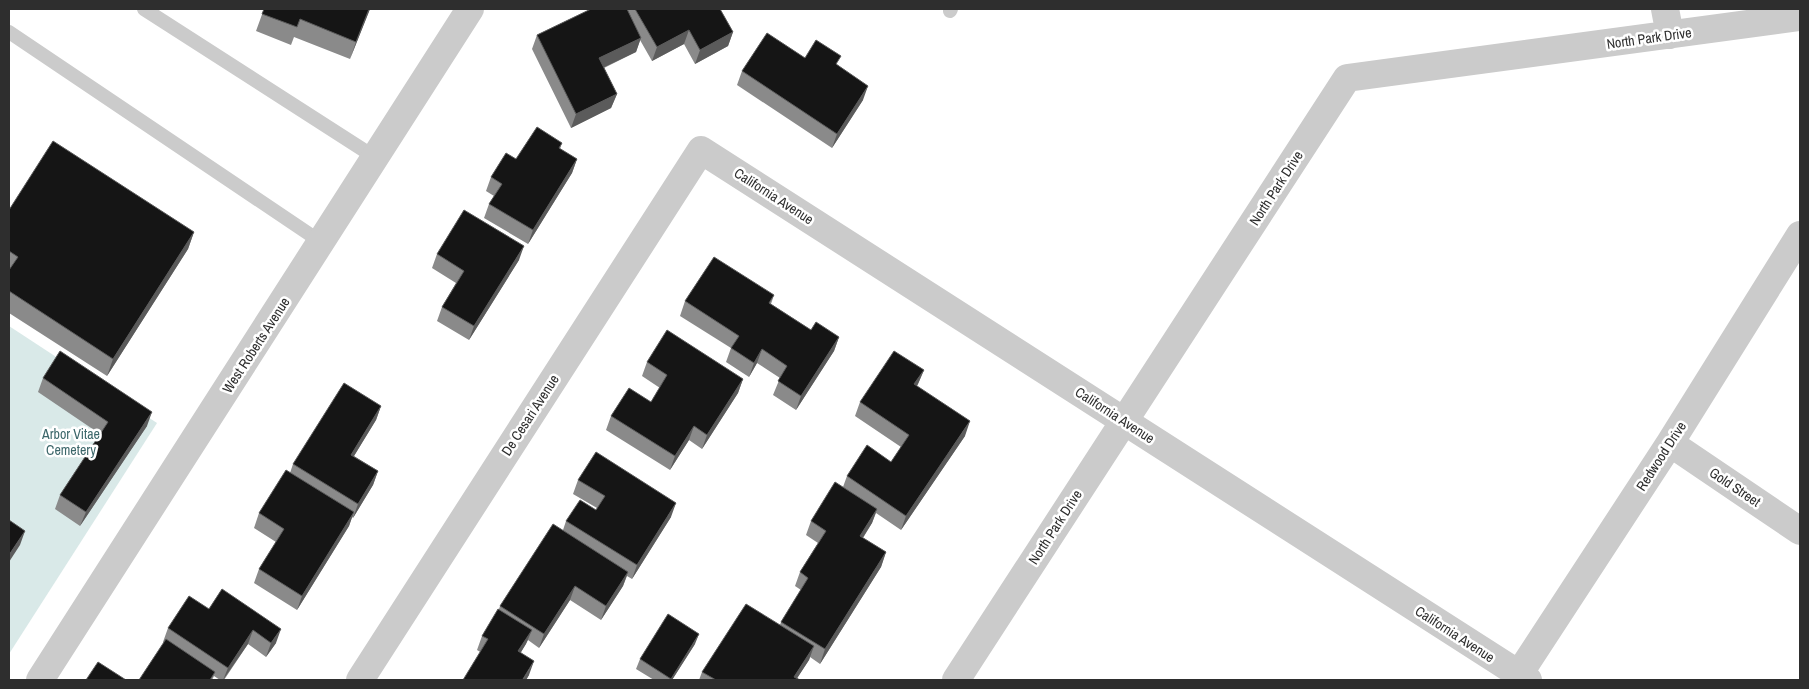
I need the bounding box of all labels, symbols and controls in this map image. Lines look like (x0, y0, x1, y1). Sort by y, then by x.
street label: North Park Drive (1605, 23, 1693, 53)
street label: North Park Drive (1245, 147, 1307, 229)
street label: California Avenue (731, 164, 817, 228)
street label: West Roberts Avenue (218, 294, 294, 396)
street label: De Cesari Avenue (497, 371, 563, 459)
street label: California Avenue (1072, 383, 1158, 447)
street label: Redwood Drive (1632, 418, 1690, 494)
park label: Arbor Vitae Cemetery (41, 425, 100, 459)
street label: Gold Street (1706, 463, 1764, 511)
street label: North Park Drive (1024, 486, 1086, 568)
street label: California Avenue (1412, 602, 1498, 666)

